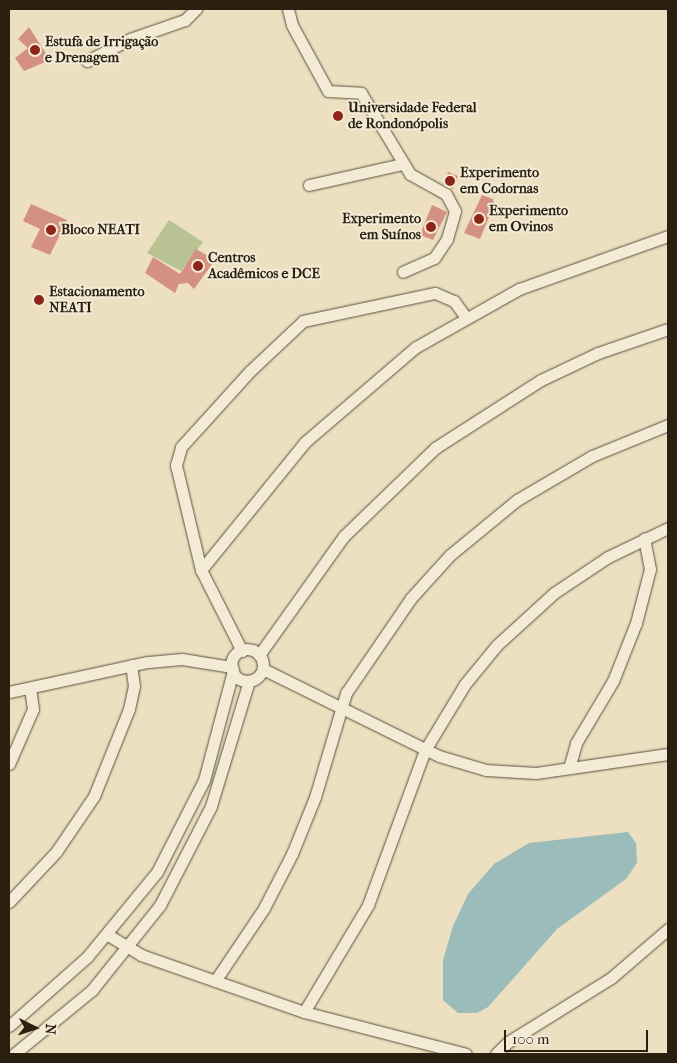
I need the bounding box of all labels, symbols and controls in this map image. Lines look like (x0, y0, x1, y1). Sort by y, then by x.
place label: Estufa de Irrigação e Drenagem (45, 34, 158, 66)
marker: Estufa de Irrigação e Drenagem (29, 44, 41, 56)
place label: Universidade Federal de Rondonópolis (348, 100, 477, 132)
marker: Universidade Federal de Rondonópolis (332, 110, 344, 122)
place label: Experimento em Codornas (460, 165, 539, 198)
marker: Experimento em Codornas (444, 175, 456, 187)
place label: Experimento em Ovinos (489, 203, 568, 236)
place label: Experimento em Suínos (342, 211, 421, 243)
marker: Experimento em Ovinos (473, 213, 485, 225)
marker: Experimento em Suínos (425, 221, 437, 233)
place label: Bloco NEATI (61, 222, 140, 238)
marker: Bloco NEATI (45, 224, 57, 236)
place label: Centros Acadêmicos e DCE (208, 250, 320, 282)
marker: Centros Acadêmicos e DCE (192, 260, 204, 272)
place label: Estacionamento NEATI (49, 284, 145, 316)
marker: Estacionamento NEATI (33, 294, 45, 306)
north arrow (10, 1003, 60, 1053)
scale bar (507, 1020, 651, 1052)
text: N (42, 1023, 59, 1035)
text: 100 m (512, 1030, 550, 1048)

